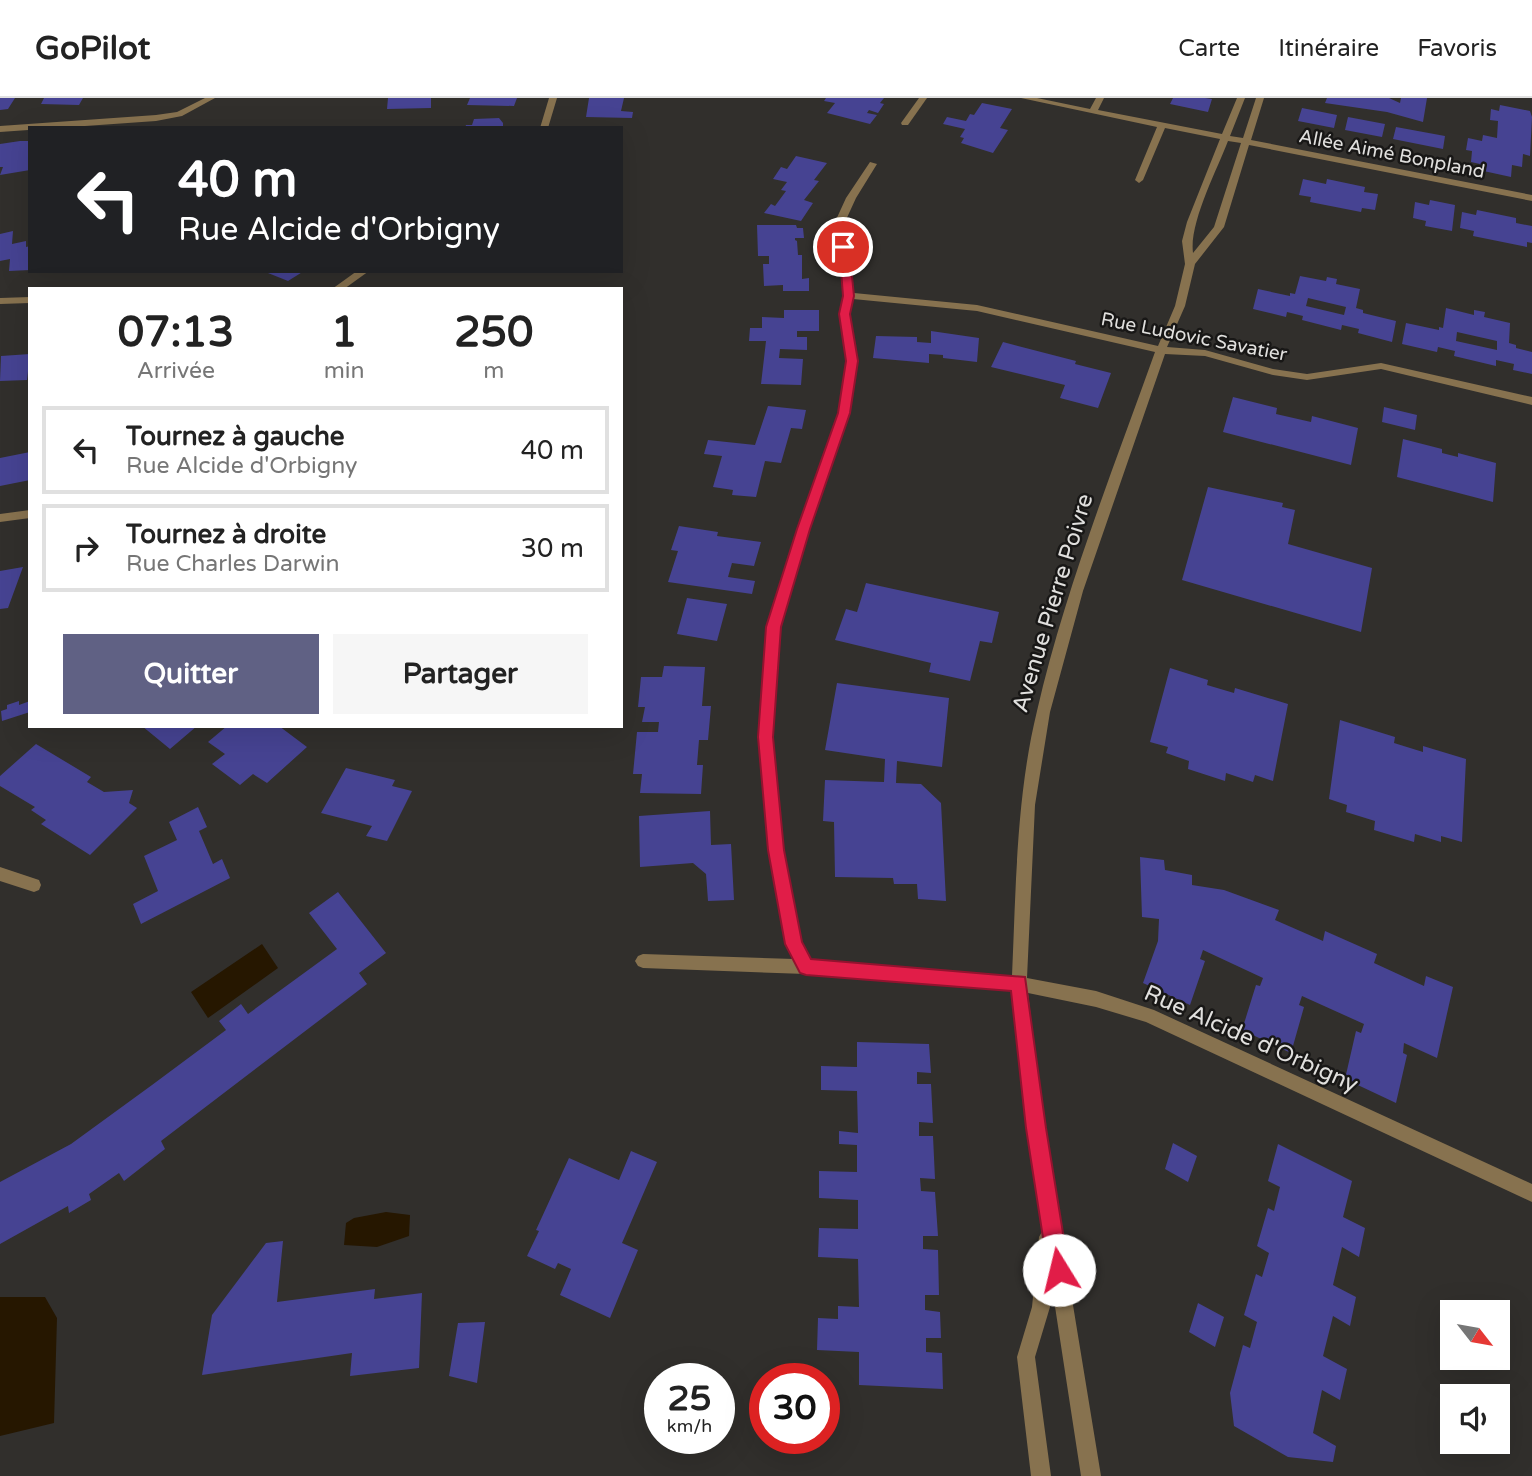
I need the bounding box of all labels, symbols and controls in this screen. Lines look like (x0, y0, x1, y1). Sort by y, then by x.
text: GoPilot (35, 29, 150, 68)
text: Carte (1178, 34, 1240, 63)
text: Itinéraire (1278, 34, 1379, 63)
text: Favoris (1417, 34, 1497, 63)
street label: Allée Aimé Bonpland (1297, 125, 1487, 183)
text: 40 m (178, 151, 297, 210)
icon: left (63, 154, 154, 245)
text: Rue Alcide d'Orbigny (178, 211, 500, 249)
pin (813, 217, 873, 277)
icon: arrive (824, 228, 862, 266)
text: 07:13 (118, 307, 234, 358)
text: 1 (331, 307, 357, 358)
text: 250 (454, 307, 533, 358)
street label: Rue Ludovic Savatier (1099, 308, 1290, 366)
text: Arrivée (137, 357, 215, 385)
text: min (324, 357, 365, 385)
text: m (483, 357, 504, 385)
text: Tournez à gauche (126, 421, 345, 452)
icon: left (67, 431, 105, 469)
text: 40 m (521, 435, 584, 466)
text: Rue Alcide d'Orbigny (126, 452, 357, 480)
street label: Avenue Pierre Poivre (1006, 490, 1100, 716)
text: Tournez à droite (126, 519, 326, 550)
icon: right (67, 529, 105, 567)
text: 30 m (521, 533, 584, 564)
text: Rue Charles Darwin (126, 550, 340, 578)
button: Quitter (63, 634, 319, 714)
button: Partager (333, 634, 588, 714)
street label: Rue Alcide d'Orbigny (1140, 979, 1362, 1099)
position arrow (1022, 1233, 1096, 1307)
north arrow (1440, 1300, 1510, 1370)
map controls (1440, 1300, 1510, 1454)
speed limit sign: 30 (749, 1363, 840, 1454)
text: 25 (668, 1378, 711, 1420)
button: sound (1440, 1384, 1510, 1454)
text: km/h (667, 1415, 712, 1437)

